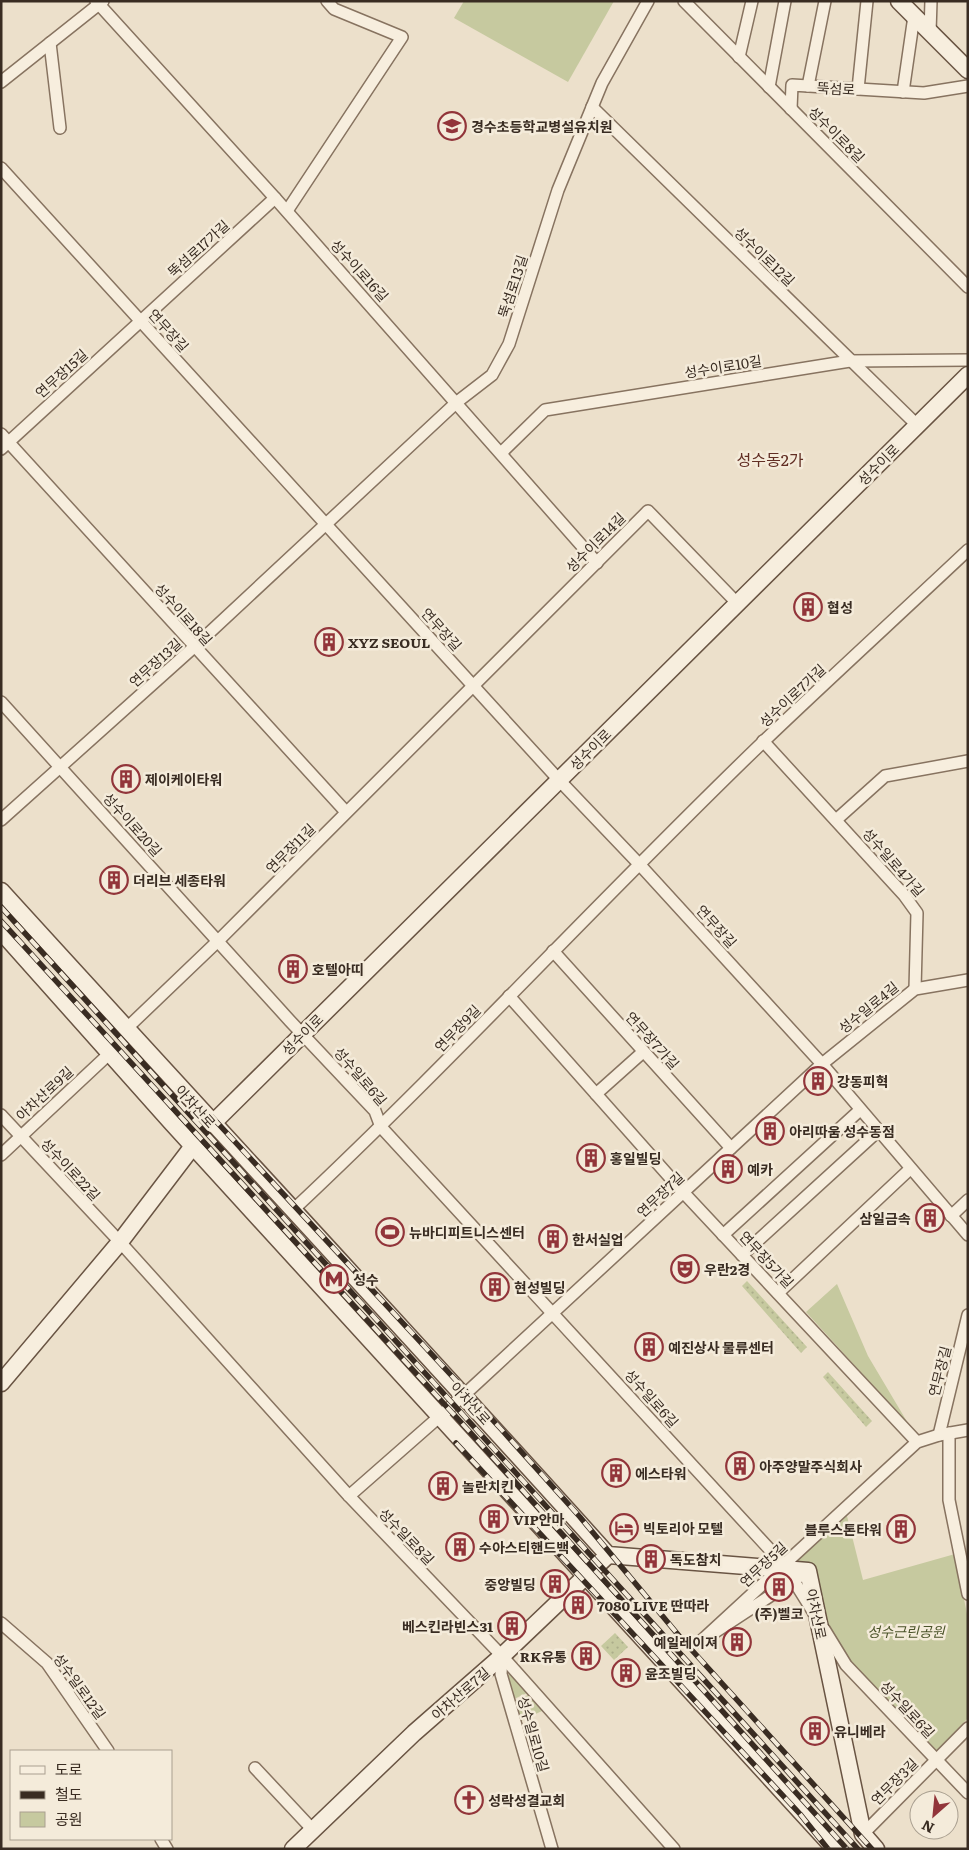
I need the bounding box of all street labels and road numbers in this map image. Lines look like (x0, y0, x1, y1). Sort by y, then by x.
street label: 뚝섬로 (816, 77, 856, 99)
street label: 성수이로8길 (804, 101, 870, 167)
street label: 뚝섬로17가길 (163, 215, 233, 281)
street label: 성수이로12길 (730, 222, 800, 290)
street label: 성수이로16길 (327, 234, 393, 306)
street label: 뚝섬로13길 (492, 252, 532, 320)
street label: 연무장길 (144, 304, 194, 356)
street label: 연무장15길 (30, 344, 92, 402)
street label: 성수이로10길 (683, 350, 763, 382)
street label: 성수이로 (853, 439, 903, 489)
street label: 성수이로14길 (561, 508, 629, 576)
street label: 성수이로18길 (151, 578, 217, 650)
street label: 연무장길 (417, 603, 467, 655)
street label: 연무장13길 (124, 633, 186, 691)
street label: 성수이로7가길 (754, 659, 830, 731)
street label: 성수이로 (565, 724, 615, 774)
street label: 성수이로20길 (99, 788, 167, 860)
street label: 연무장11길 (261, 819, 319, 877)
street label: 성수일로4가길 (859, 823, 929, 901)
street label: 연무장길 (692, 900, 742, 952)
street label: 성수일로4길 (834, 977, 902, 1037)
street label: 연무장9길 (429, 1000, 485, 1056)
street label: 연무장7가길 (622, 1007, 684, 1073)
street label: 성수이로 (277, 1009, 327, 1059)
street label: 성수일로6길 (330, 1042, 392, 1110)
street label: 아차산로9길 (11, 1061, 77, 1125)
street label: 아차산로 (171, 1080, 221, 1132)
street label: 성수이로22길 (37, 1133, 105, 1205)
street label: 연무장7길 (632, 1167, 688, 1221)
street label: 연무장5가길 (735, 1226, 799, 1292)
street label: 연무장길 (923, 1344, 955, 1398)
street label: 성수일로6길 (621, 1365, 683, 1431)
street label: 아차산로 (446, 1377, 496, 1429)
street label: 성수일로8길 (375, 1503, 439, 1569)
street label: 연무장5길 (735, 1537, 791, 1591)
street label: 아차산로 (802, 1587, 832, 1641)
street label: 성수일로12길 (49, 1649, 111, 1723)
street label: 아차산로7길 (426, 1662, 494, 1724)
street label: 성수일로6길 (876, 1676, 940, 1742)
street label: 성수일로10길 (514, 1694, 554, 1774)
street label: 연무장3길 (866, 1753, 922, 1809)

